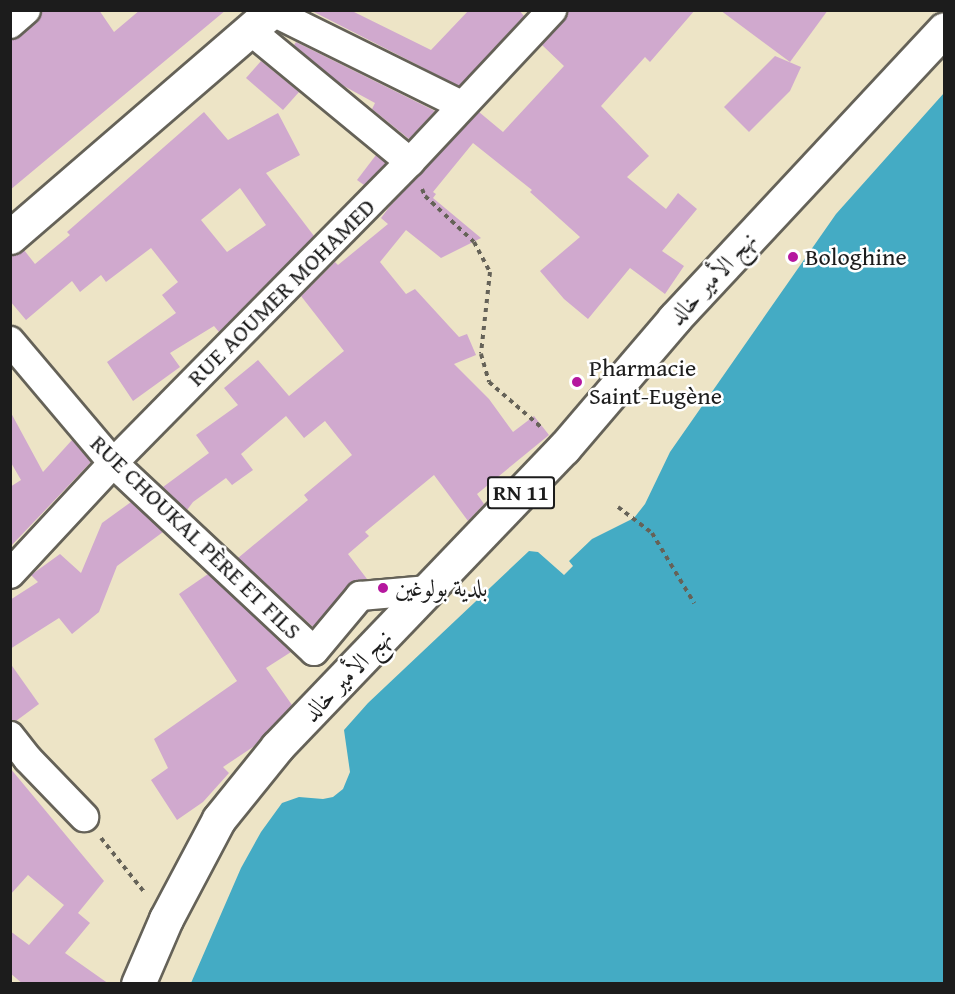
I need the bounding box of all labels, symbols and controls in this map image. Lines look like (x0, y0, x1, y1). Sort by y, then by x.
street label: RUE AOUMER MOHAMED (181, 192, 381, 392)
street label: نهج الأمير خالد (662, 225, 762, 331)
place label: Bologhine (805, 243, 907, 271)
marker: Bologhine (786, 250, 800, 264)
place label: Pharmacie Saint-Eugène (589, 354, 722, 410)
marker: Pharmacie Saint-Eugène (570, 375, 584, 389)
street label: RUE CHOUKAL PÈRE ET FILS (85, 429, 307, 645)
road number: RN 11 (486, 474, 556, 512)
place label: بلدية بولوغين (395, 574, 488, 602)
marker: بلدية بولوغين (376, 581, 390, 595)
street label: نهج الأمير خالد (296, 623, 398, 727)

